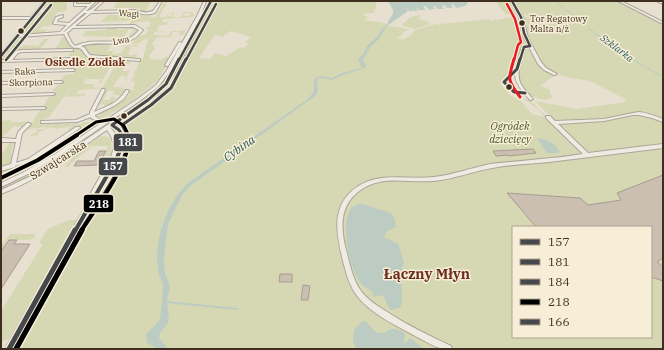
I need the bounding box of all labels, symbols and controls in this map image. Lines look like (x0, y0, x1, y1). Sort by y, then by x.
street label: Wagi (118, 7, 140, 19)
place label: Tor Regatowy Malta n/ż (530, 13, 587, 34)
marker: Tor Regatowy Malta n/ż (517, 18, 527, 28)
unlabelled marker (16, 26, 26, 36)
water label: Szklarka (597, 31, 637, 65)
street label: Lwa (112, 33, 130, 47)
district label: Osiedle Zodiak (45, 55, 125, 69)
street label: Raka (14, 65, 36, 77)
street label: Skorpiona (9, 76, 53, 88)
unlabelled marker (504, 82, 514, 92)
unlabelled marker (119, 111, 129, 121)
park label: Ogródek dziecięcy (489, 119, 532, 146)
water label: Cybina (220, 131, 258, 164)
line badge: 181 (113, 133, 143, 152)
text: 181 (118, 135, 138, 149)
street label: Szwajcarska (27, 137, 89, 183)
line badge: 157 (98, 157, 128, 176)
text: 157 (103, 159, 123, 173)
line badge: 218 (83, 194, 114, 213)
text: 218 (89, 197, 109, 211)
legend (512, 226, 652, 338)
text: 157 (548, 234, 570, 249)
text: 181 (548, 254, 570, 269)
district label: Łączny Młyn (384, 265, 470, 283)
text: 184 (548, 274, 570, 289)
text: 218 (548, 294, 570, 309)
text: 166 (548, 314, 570, 329)

